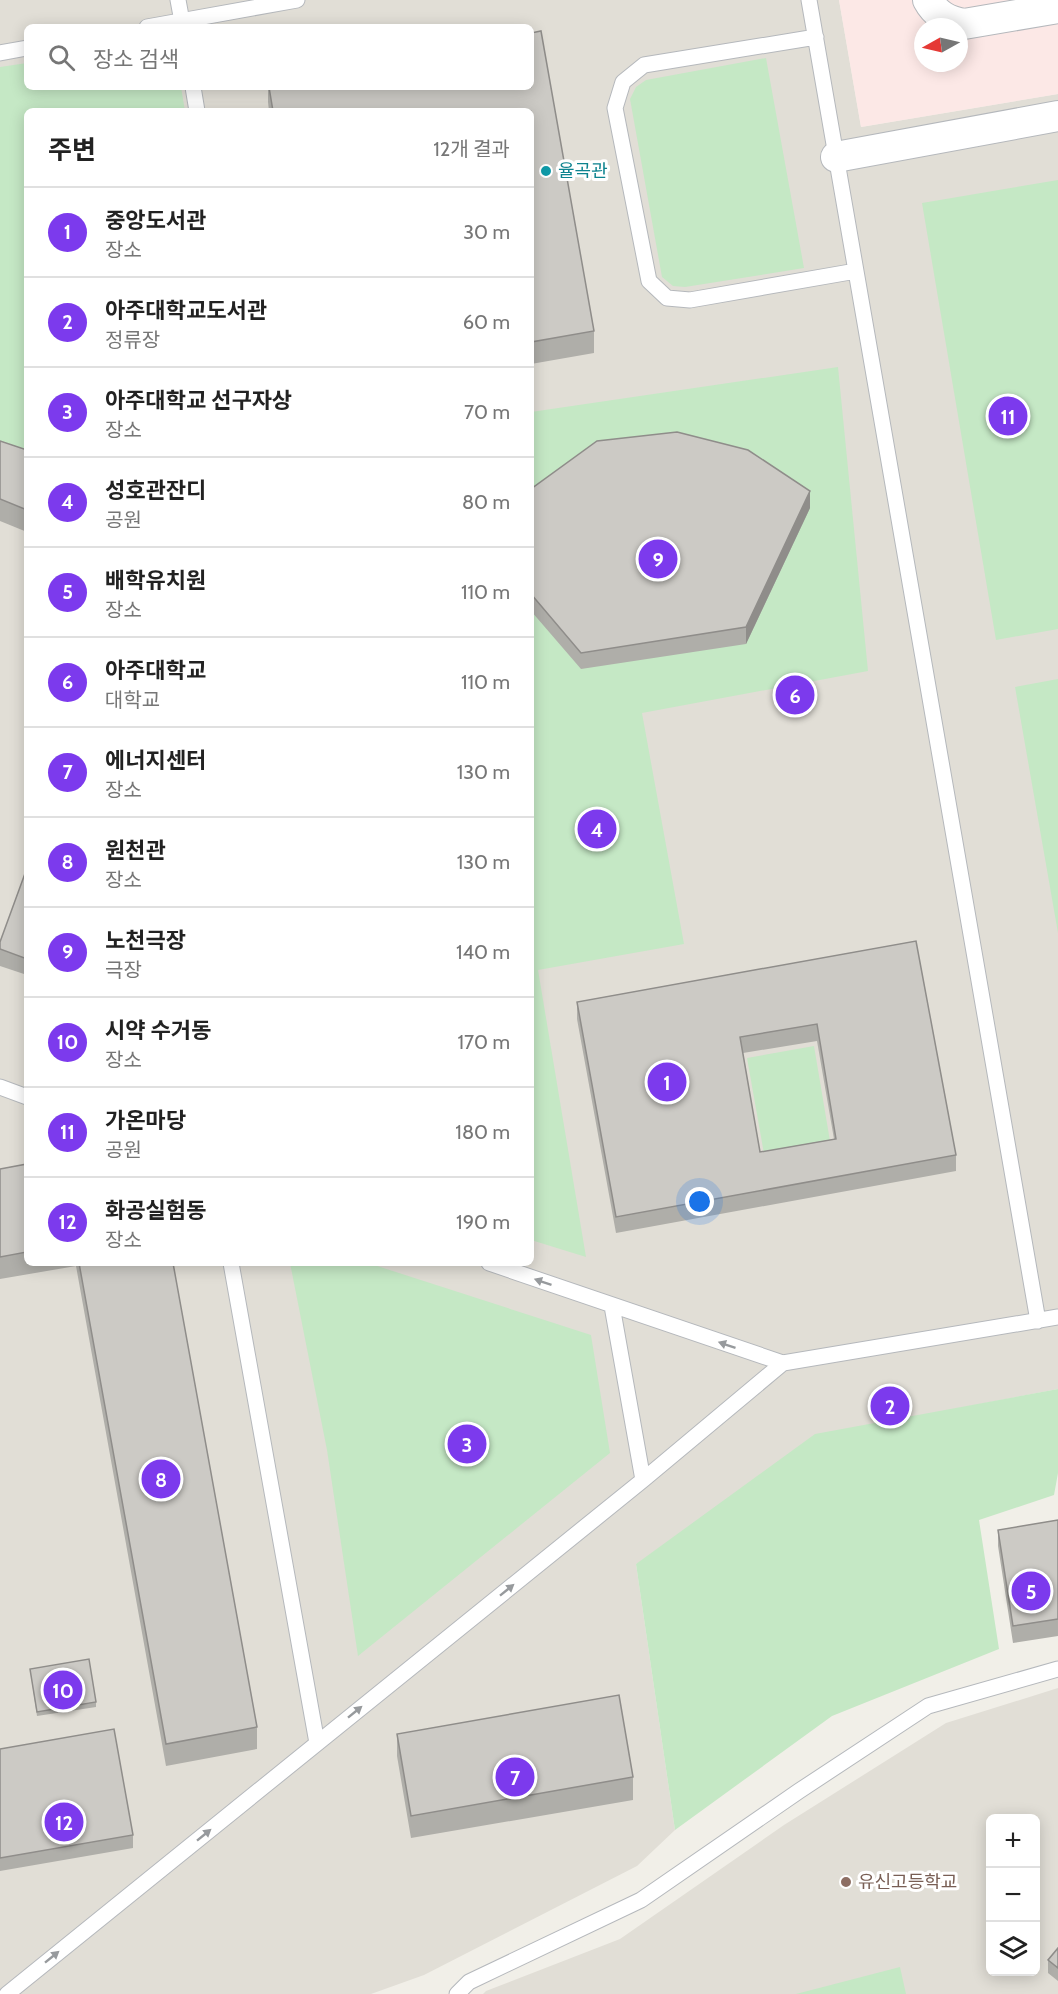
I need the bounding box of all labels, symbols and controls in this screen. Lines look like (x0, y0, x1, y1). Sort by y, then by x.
north arrow (914, 18, 968, 72)
search box (24, 24, 534, 90)
icon: search (45, 41, 78, 74)
text: 장소 검색 (93, 46, 179, 73)
text: 주변 (48, 134, 96, 166)
text: 12개 결과 (433, 137, 510, 161)
place label: 율곡관 (558, 160, 608, 182)
marker: 율곡관 (539, 164, 553, 178)
text: 중앙도서관 (105, 207, 206, 234)
text: 1 (64, 220, 71, 244)
text: 30 m (463, 220, 510, 244)
text: 장소 (105, 238, 142, 262)
text: 아주대학교도서관 (105, 297, 267, 324)
text: 2 (62, 310, 73, 334)
text: 60 m (463, 310, 510, 334)
text: 정류장 (105, 328, 160, 352)
text: 아주대학교 선구자상 (105, 387, 292, 414)
pin: 11 (988, 394, 1028, 438)
text: 3 (62, 400, 73, 424)
text: 70 m (464, 400, 510, 424)
text: 장소 (105, 418, 142, 442)
text: 성호관잔디 (105, 477, 206, 504)
text: 4 (61, 490, 74, 514)
text: 80 m (462, 490, 510, 514)
text: 공원 (105, 508, 142, 532)
pin: 9 (638, 536, 678, 582)
text: 배학유치원 (105, 567, 206, 594)
text: 5 (62, 580, 73, 604)
text: 110 m (461, 580, 510, 604)
text: 장소 (105, 598, 142, 622)
text: 아주대학교 (105, 657, 206, 684)
text: 6 (62, 670, 73, 694)
text: 110 m (461, 670, 510, 694)
pin: 6 (776, 672, 814, 718)
text: 대학교 (105, 688, 160, 712)
text: 에너지센터 (105, 747, 206, 774)
text: 7 (62, 760, 73, 784)
text: 130 m (457, 760, 510, 784)
text: 장소 (105, 778, 142, 802)
pin: 4 (578, 806, 616, 852)
text: 원천관 (105, 837, 166, 864)
text: 8 (61, 850, 74, 874)
text: 130 m (457, 850, 510, 874)
text: 장소 (105, 868, 142, 892)
text: 노천극장 (105, 927, 186, 954)
text: 9 (62, 940, 73, 964)
text: 140 m (456, 940, 510, 964)
text: 극장 (105, 958, 142, 982)
text: 시약 수거동 (105, 1017, 211, 1044)
text: 10 (57, 1030, 78, 1054)
text: 170 m (458, 1030, 510, 1054)
text: 장소 (105, 1048, 142, 1072)
pin: 1 (648, 1060, 686, 1104)
text: 가온마당 (105, 1107, 186, 1134)
text: 11 (60, 1120, 75, 1144)
text: 180 m (455, 1120, 510, 1144)
text: 공원 (105, 1138, 142, 1162)
your location (685, 1187, 714, 1216)
text: 화공실험동 (105, 1197, 206, 1224)
text: 12 (59, 1210, 76, 1234)
text: 190 m (456, 1210, 510, 1234)
text: 장소 (105, 1228, 142, 1252)
one-way arrow (534, 1276, 552, 1286)
one-way arrow (718, 1339, 736, 1349)
pin: 2 (870, 1384, 910, 1428)
pin: 3 (448, 1422, 486, 1466)
pin: 8 (142, 1456, 180, 1502)
pin: 5 (1012, 1568, 1050, 1614)
one-way arrow (499, 1583, 515, 1596)
pin: 10 (44, 1668, 82, 1712)
one-way arrow (348, 1706, 363, 1719)
pin: 7 (496, 1754, 534, 1800)
pin: 12 (44, 1800, 84, 1844)
map controls (986, 1814, 1040, 1976)
button: + (986, 1814, 1040, 1868)
one-way arrow (196, 1828, 212, 1841)
button: − (986, 1868, 1040, 1922)
place label: 유신고등학교 (858, 1871, 957, 1893)
marker: 유신고등학교 (839, 1875, 853, 1889)
button: layers (986, 1922, 1040, 1976)
one-way arrow (44, 1951, 60, 1964)

